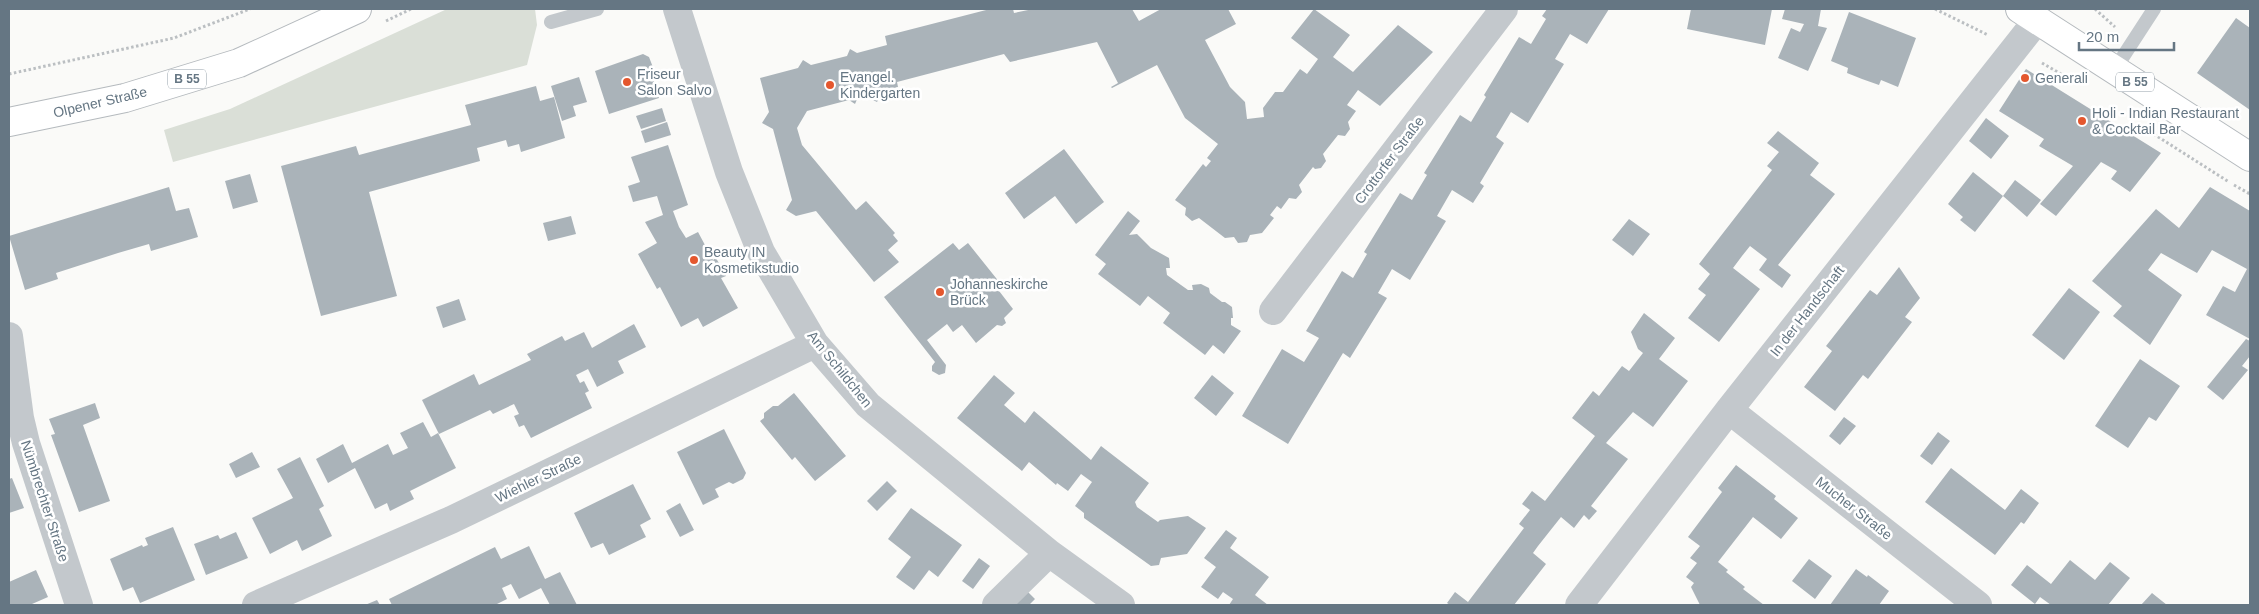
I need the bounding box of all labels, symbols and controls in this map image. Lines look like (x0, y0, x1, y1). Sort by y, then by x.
scale bar (2079, 20, 2174, 52)
text: 20 m (2086, 28, 2119, 45)
place label: Friseur Salon Salvo (637, 66, 712, 98)
place label: Evangel. Kindergarten (840, 69, 920, 101)
road number: B 55 (168, 70, 206, 88)
place label: Generali (2035, 70, 2088, 86)
marker: Generali (2019, 72, 2031, 84)
road number: B 55 (2116, 72, 2154, 91)
marker: Friseur Salon Salvo (621, 76, 633, 88)
marker: Evangel. Kindergarten (824, 79, 836, 91)
street label: Olpener Straße (52, 83, 149, 121)
place label: Holi - Indian Restaurant & Cocktail Bar (2092, 105, 2239, 137)
street label: Crottorfer Straße (1351, 113, 1427, 207)
marker: Holi - Indian Restaurant & Cocktail Bar (2076, 115, 2088, 127)
place label: Beauty IN Kosmetikstudio (704, 244, 799, 276)
marker: Beauty IN Kosmetikstudio (688, 254, 700, 266)
street label: In der Handschaft (1767, 262, 1847, 359)
place label: Johanneskirche Brück (950, 276, 1048, 308)
marker: Johanneskirche Brück (934, 286, 946, 298)
street label: Am Schildchen (804, 328, 876, 410)
street label: Nümbrechter Straße (18, 438, 72, 564)
street label: Wiehler Straße (493, 450, 584, 506)
street label: Mucher Straße (1813, 473, 1896, 543)

